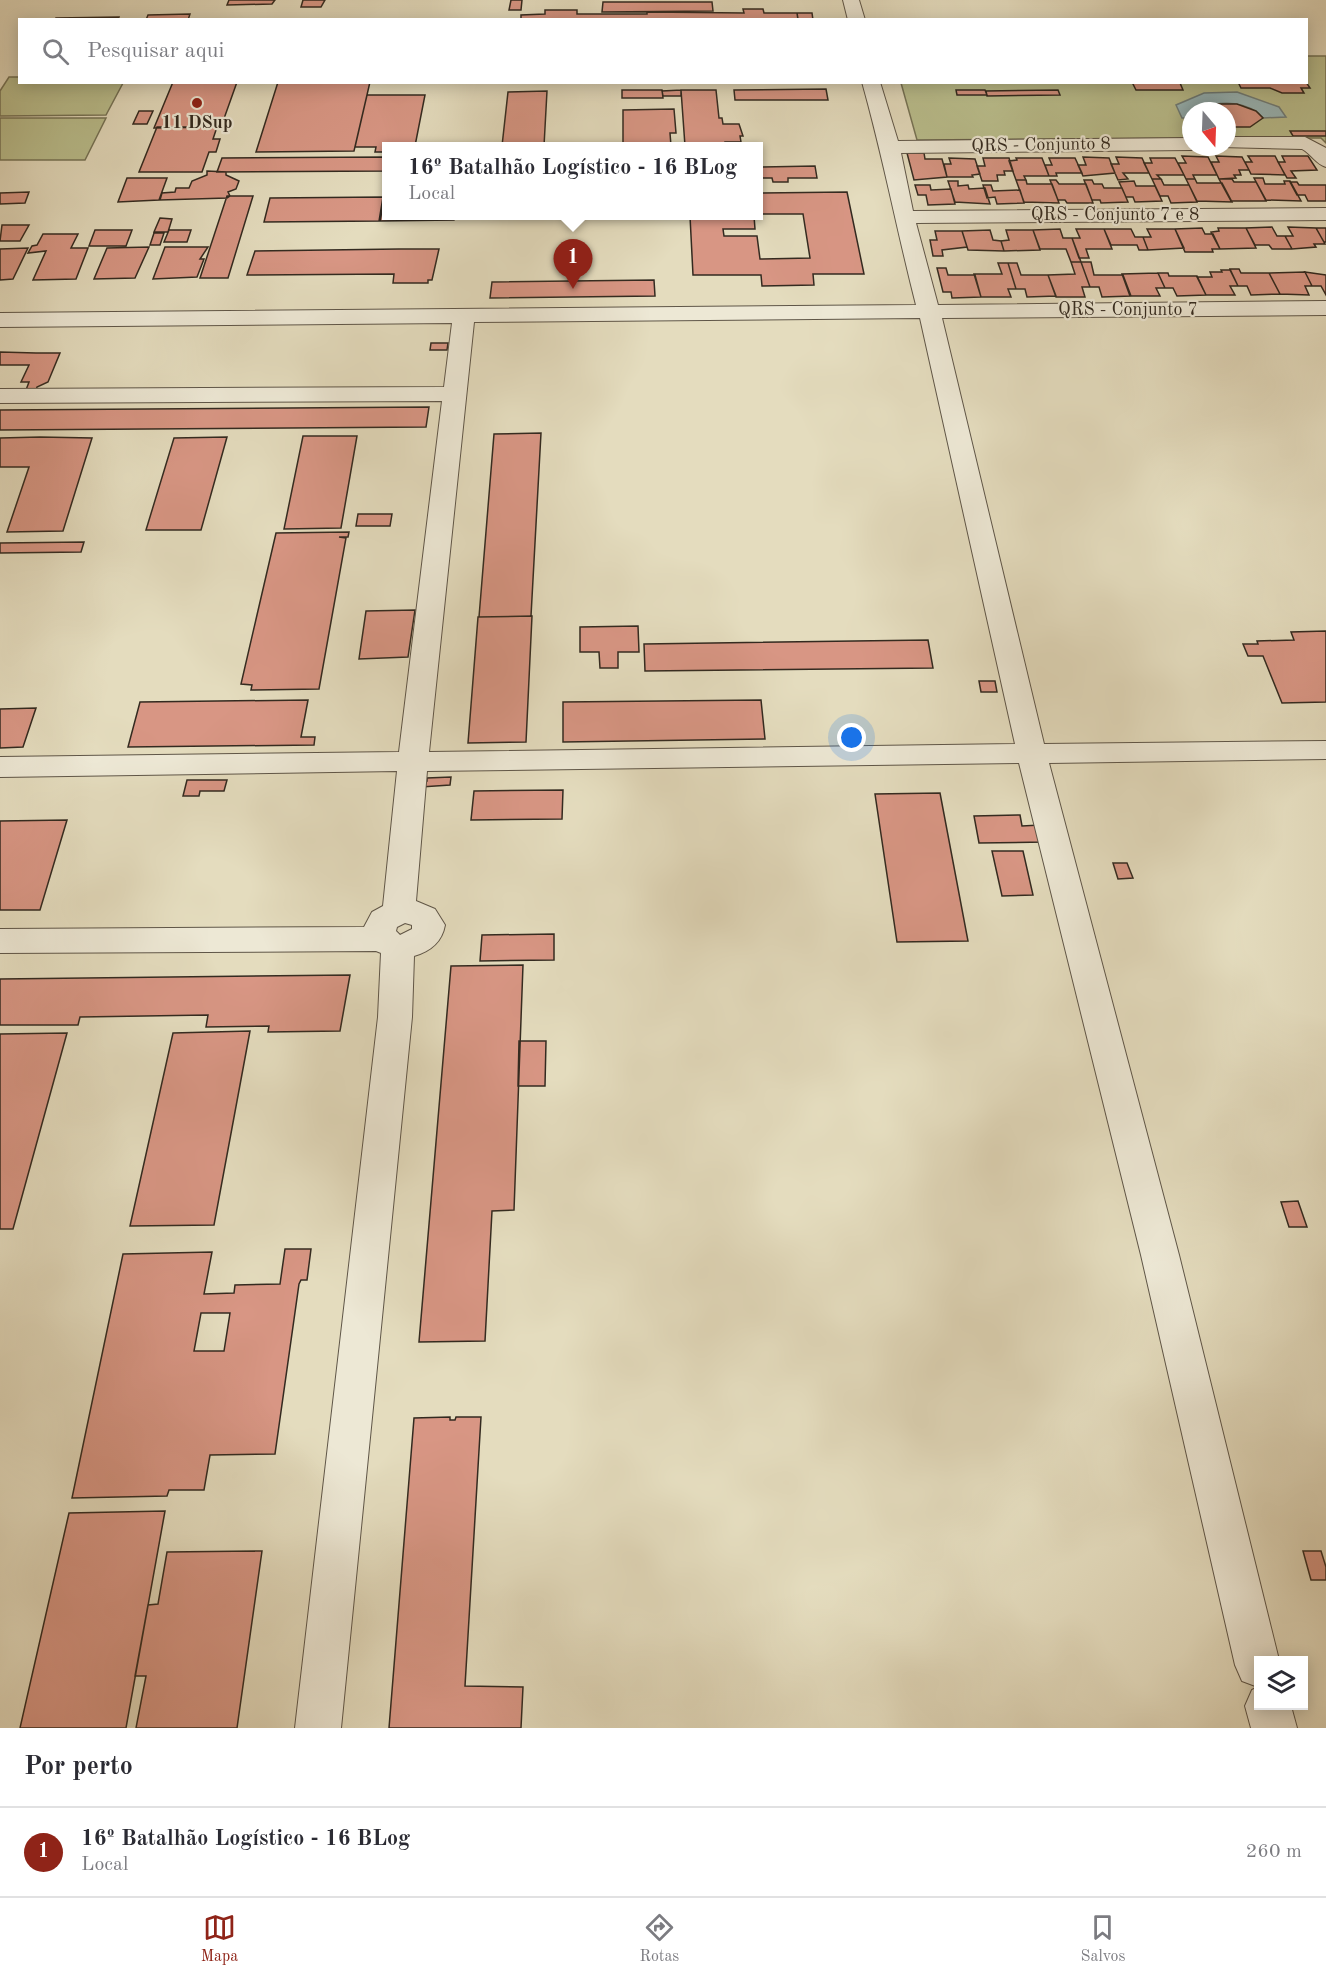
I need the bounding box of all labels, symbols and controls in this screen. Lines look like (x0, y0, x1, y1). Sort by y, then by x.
search box (18, 18, 1308, 84)
icon: search (39, 35, 72, 68)
text: Pesquisar aqui (87, 40, 224, 62)
marker: 11 DSup (190, 96, 204, 110)
north arrow (1182, 102, 1236, 156)
place label: 11 DSup (162, 114, 232, 132)
street label: QRS - Conjunto 8 (971, 135, 1111, 155)
popup (382, 142, 763, 220)
text: 16º Batalhão Logístico - 16 BLog (408, 157, 737, 179)
text: Local (408, 184, 455, 204)
street label: QRS - Conjunto 7 e 8 (1031, 206, 1199, 224)
pin: 1 (554, 240, 592, 289)
street label: QRS - Conjunto 7 (1058, 301, 1198, 319)
your location (837, 723, 866, 752)
map controls (1254, 1656, 1308, 1710)
button: layers (1254, 1656, 1308, 1710)
text: Por perto (24, 1754, 133, 1780)
text: 16º Batalhão Logístico - 16 BLog (81, 1828, 410, 1850)
text: 1 (38, 1842, 49, 1862)
text: 260 m (1246, 1842, 1302, 1862)
text: Local (81, 1855, 128, 1875)
tab: Mapa (201, 1911, 238, 1967)
tab: Rotas (639, 1911, 679, 1967)
tab: Salvos (1081, 1911, 1125, 1967)

